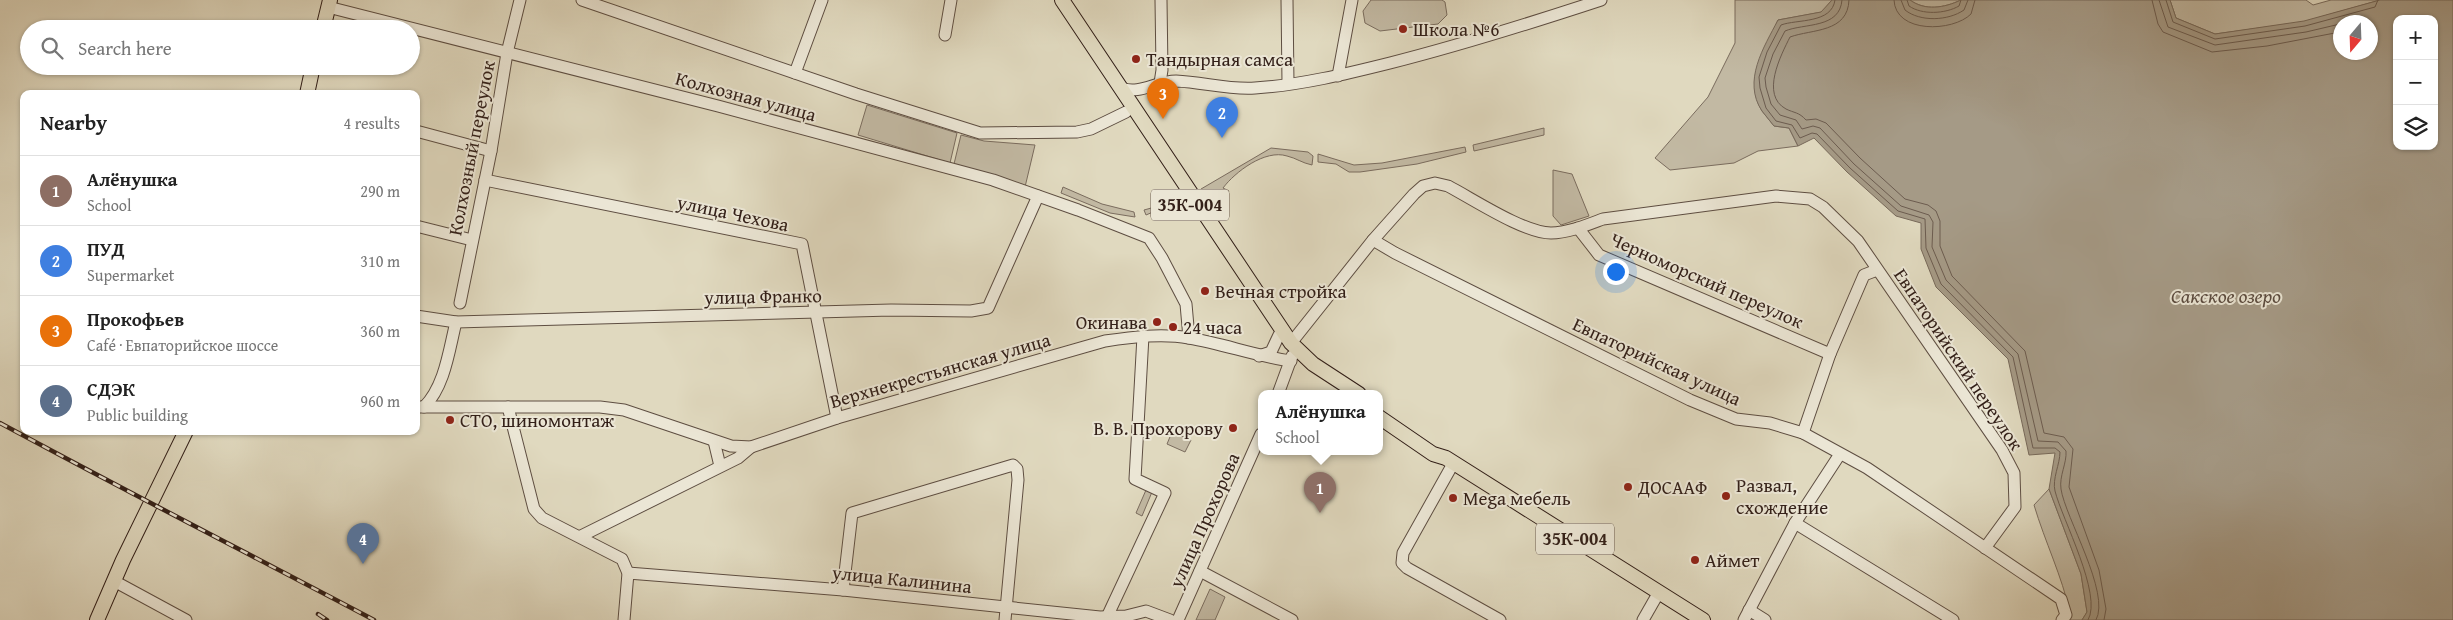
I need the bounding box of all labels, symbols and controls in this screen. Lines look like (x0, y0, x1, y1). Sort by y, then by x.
place label: Школа №6 (1413, 15, 1499, 43)
north arrow (2333, 15, 2378, 60)
map controls (2393, 15, 2438, 150)
button: + (2393, 15, 2438, 60)
search box (20, 20, 420, 75)
marker: Школа №6 (1397, 23, 1409, 35)
icon: search (38, 34, 66, 62)
text: Search here (78, 34, 172, 62)
place label: Тандырная самса (1146, 45, 1293, 73)
marker: Тандырная самса (1130, 53, 1142, 65)
street label: Колхозный переулок (440, 58, 502, 238)
button: − (2393, 60, 2438, 105)
street label: Колхозная улица (673, 64, 819, 128)
pin: 3 (1147, 78, 1179, 119)
pin: 2 (1206, 97, 1238, 138)
button: layers (2393, 105, 2438, 150)
text: Nearby (40, 107, 107, 138)
text: 4 results (343, 111, 400, 135)
text: Алёнушка (87, 165, 177, 193)
text: 1 (52, 179, 60, 203)
text: 290 m (360, 179, 400, 203)
street label: улица Чехова (674, 187, 792, 239)
road number: 35К-004 (1151, 190, 1229, 220)
text: School (87, 193, 131, 217)
street label: Черноморский переулок (1606, 225, 1808, 335)
text: ПУД (87, 235, 125, 263)
text: 2 (52, 249, 60, 273)
text: 310 m (360, 249, 400, 273)
your location (1603, 259, 1629, 285)
street label: Евпаторийский переулок (1888, 262, 2030, 456)
text: Supermarket (87, 263, 174, 287)
place label: Вечная стройка (1215, 277, 1347, 305)
street label: улица Франко (703, 281, 822, 311)
water label: Сакское озеро (2171, 281, 2281, 310)
marker: Вечная стройка (1199, 285, 1211, 297)
text: Прокофьев (87, 305, 184, 333)
place label: Окинава (1076, 308, 1147, 336)
street label: Евпаторийская улица (1568, 310, 1746, 412)
place label: 24 часа (1183, 313, 1242, 341)
marker: Окинава (1151, 316, 1163, 328)
text: 3 (52, 319, 60, 343)
text: 360 m (360, 319, 400, 343)
marker: 24 часа (1167, 321, 1179, 333)
street label: Верхнекрестьянская улица (826, 325, 1054, 415)
text: Café · Евпаторийское шоссе (87, 333, 278, 357)
text: СДЭК (87, 375, 135, 403)
text: 4 (52, 389, 60, 413)
text: 960 m (360, 389, 400, 413)
popup (1258, 390, 1383, 455)
text: Алёнушка (1275, 397, 1366, 425)
text: Public building (87, 403, 188, 427)
place label: СТО, шиномонтаж (460, 406, 614, 434)
marker: СТО, шиномонтаж (444, 414, 456, 426)
place label: В. В. Прохорову (1093, 414, 1223, 442)
marker: В. В. Прохорову (1227, 422, 1239, 434)
text: School (1275, 425, 1320, 449)
street label: улица Прохорова (1161, 448, 1246, 593)
place label: Развал, схождение (1736, 471, 1828, 521)
pin: 1 (1304, 472, 1336, 513)
place label: ДОСААФ (1637, 473, 1707, 501)
marker: ДОСААФ (1622, 481, 1634, 493)
place label: Mega мебель (1463, 484, 1571, 512)
marker: Развал, схождение (1720, 490, 1732, 502)
marker: Mega мебель (1447, 492, 1459, 504)
pin: 4 (347, 523, 379, 564)
road number: 35К-004 (1536, 524, 1614, 554)
place label: Аймет (1705, 546, 1760, 574)
marker: Аймет (1689, 554, 1701, 566)
street label: улица Калинина (830, 558, 973, 600)

